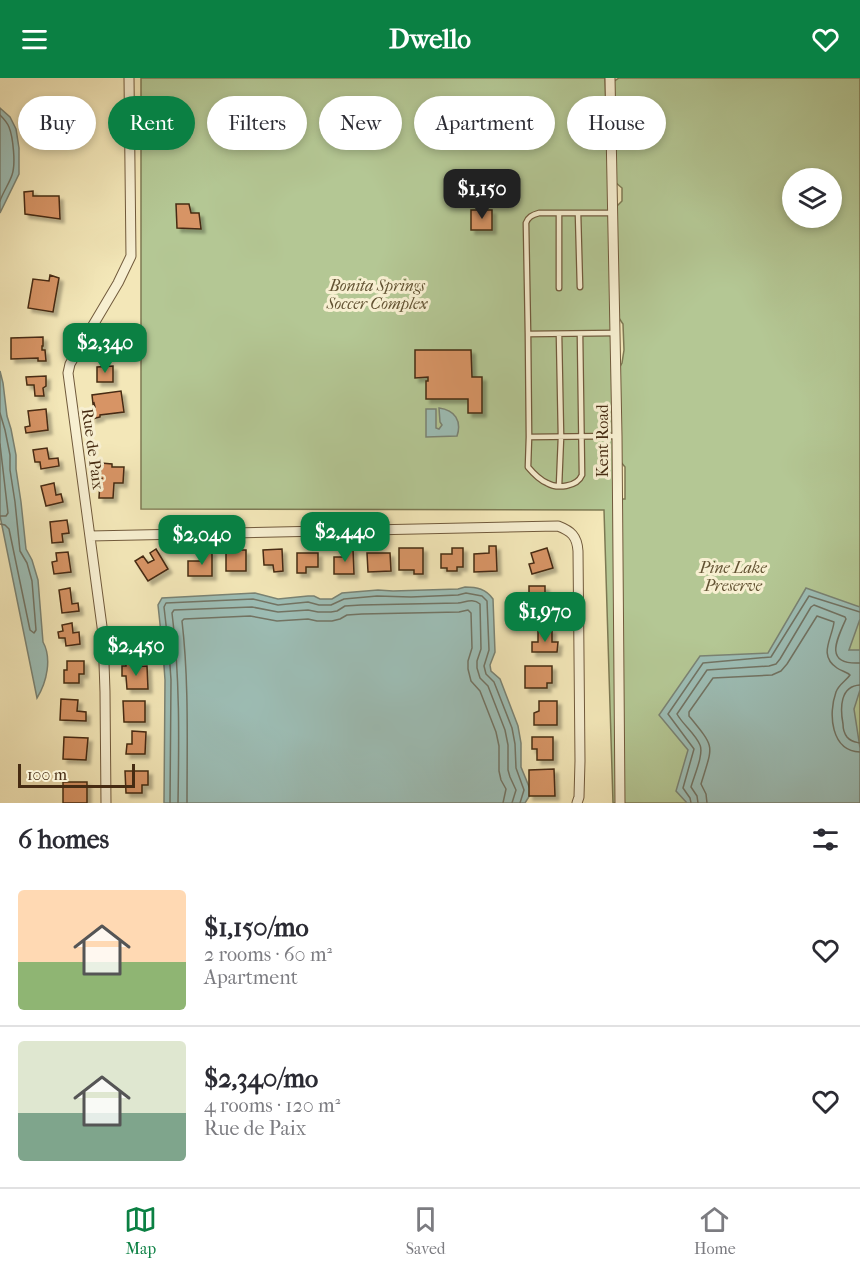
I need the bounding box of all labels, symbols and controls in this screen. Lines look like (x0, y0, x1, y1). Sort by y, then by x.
icon: menu (18, 23, 51, 56)
text: Dwello (389, 23, 471, 55)
icon: heart (809, 23, 842, 56)
chip: Buy (18, 96, 96, 150)
chip: Rent (108, 96, 195, 150)
chip: Filters (207, 96, 307, 150)
chip: New (319, 96, 402, 150)
chip: Apartment (414, 96, 555, 150)
chip: House (567, 96, 666, 150)
map controls (782, 168, 842, 228)
button: layers (782, 168, 842, 228)
pin: $1,150 (433, 169, 531, 220)
text: $1,150 (458, 177, 506, 200)
park label: Bonita Springs Soccer Complex (325, 276, 429, 313)
pin: $2,340 (56, 323, 154, 374)
text: $2,340 (77, 331, 133, 354)
street label: Kent Road (593, 404, 612, 478)
street label: Rue de Paix (78, 407, 108, 491)
pin: $2,440 (296, 512, 394, 563)
pin: $2,040 (153, 515, 251, 566)
text: $2,440 (315, 520, 375, 543)
text: $2,040 (172, 523, 232, 546)
park label: Pine Lake Preserve (698, 558, 767, 595)
pin: $1,970 (496, 592, 594, 643)
text: $1,970 (518, 600, 572, 623)
pin: $2,450 (87, 626, 185, 677)
text: $2,450 (108, 634, 164, 657)
scale bar (18, 761, 135, 788)
text: 100 m (27, 765, 67, 784)
icon: filters (809, 823, 842, 856)
text: 6 homes (18, 824, 109, 855)
text: $1,150/mo (204, 912, 309, 943)
icon: home (66, 914, 138, 986)
icon: heart (809, 934, 842, 967)
text: 2 rooms · 60 m² (204, 943, 332, 966)
text: Apartment (204, 966, 298, 989)
text: $2,340/mo (204, 1063, 318, 1094)
icon: home (66, 1065, 138, 1137)
icon: heart (809, 1085, 842, 1118)
text: 4 rooms · 120 m² (204, 1094, 340, 1117)
text: Rue de Paix (204, 1117, 306, 1140)
tab: Map (124, 1203, 157, 1258)
tab: Saved (406, 1203, 446, 1258)
tab: Home (694, 1203, 736, 1258)

